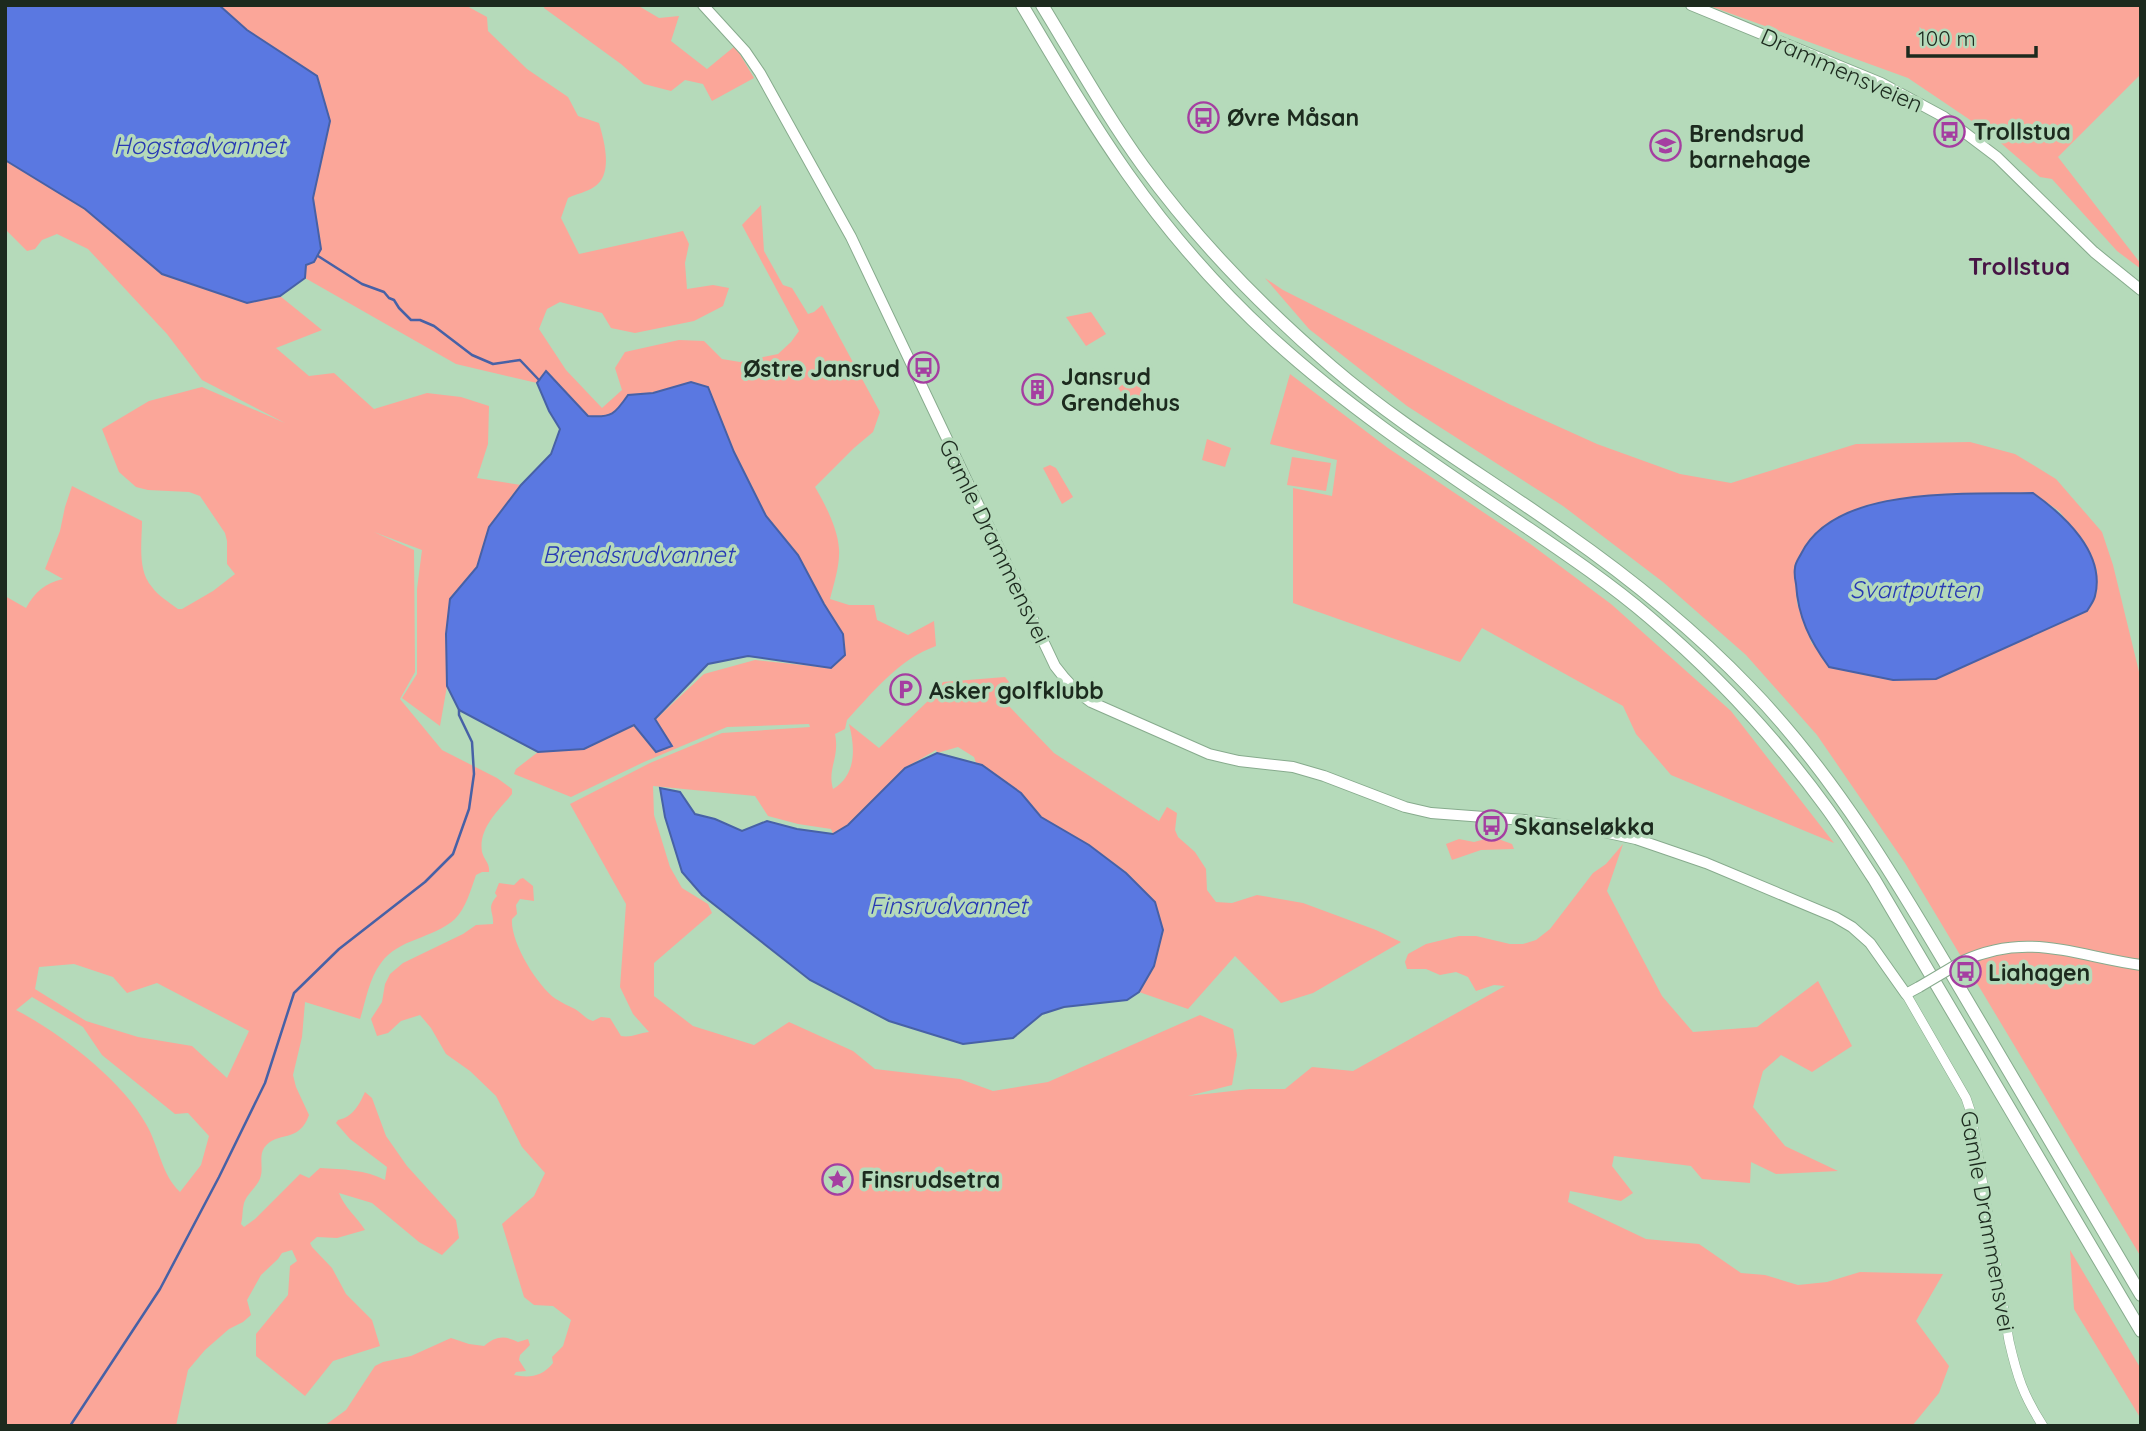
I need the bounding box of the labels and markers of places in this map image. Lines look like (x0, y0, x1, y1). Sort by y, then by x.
bus stop icon: Øvre Måsan (1187, 100, 1221, 134)
place label: Øvre Måsan (1227, 103, 1359, 132)
bus stop icon: Trollstua (1933, 114, 1967, 148)
place label: Trollstua (1973, 117, 2071, 146)
place label: Brendsrud barnehage (1689, 119, 1811, 174)
school or university icon: Brendsrud barnehage (1649, 129, 1683, 163)
bus stop icon: Østre Jansrud (906, 351, 940, 385)
place label: Østre Jansrud (743, 354, 900, 383)
place label: Jansrud Grendehus (1061, 362, 1180, 417)
building icon: Jansrud Grendehus (1021, 372, 1055, 406)
parking icon: Asker golfklubb (889, 673, 923, 707)
place label: Asker golfklubb (929, 676, 1104, 705)
bus stop icon: Skanseløkka (1474, 809, 1508, 843)
place label: Skanseløkka (1514, 812, 1655, 841)
bus stop icon: Liahagen (1948, 955, 1982, 989)
place label: Liahagen (1988, 958, 2090, 987)
place icon: Finsrudsetra (821, 1162, 855, 1196)
place label: Finsrudsetra (861, 1165, 1000, 1194)

